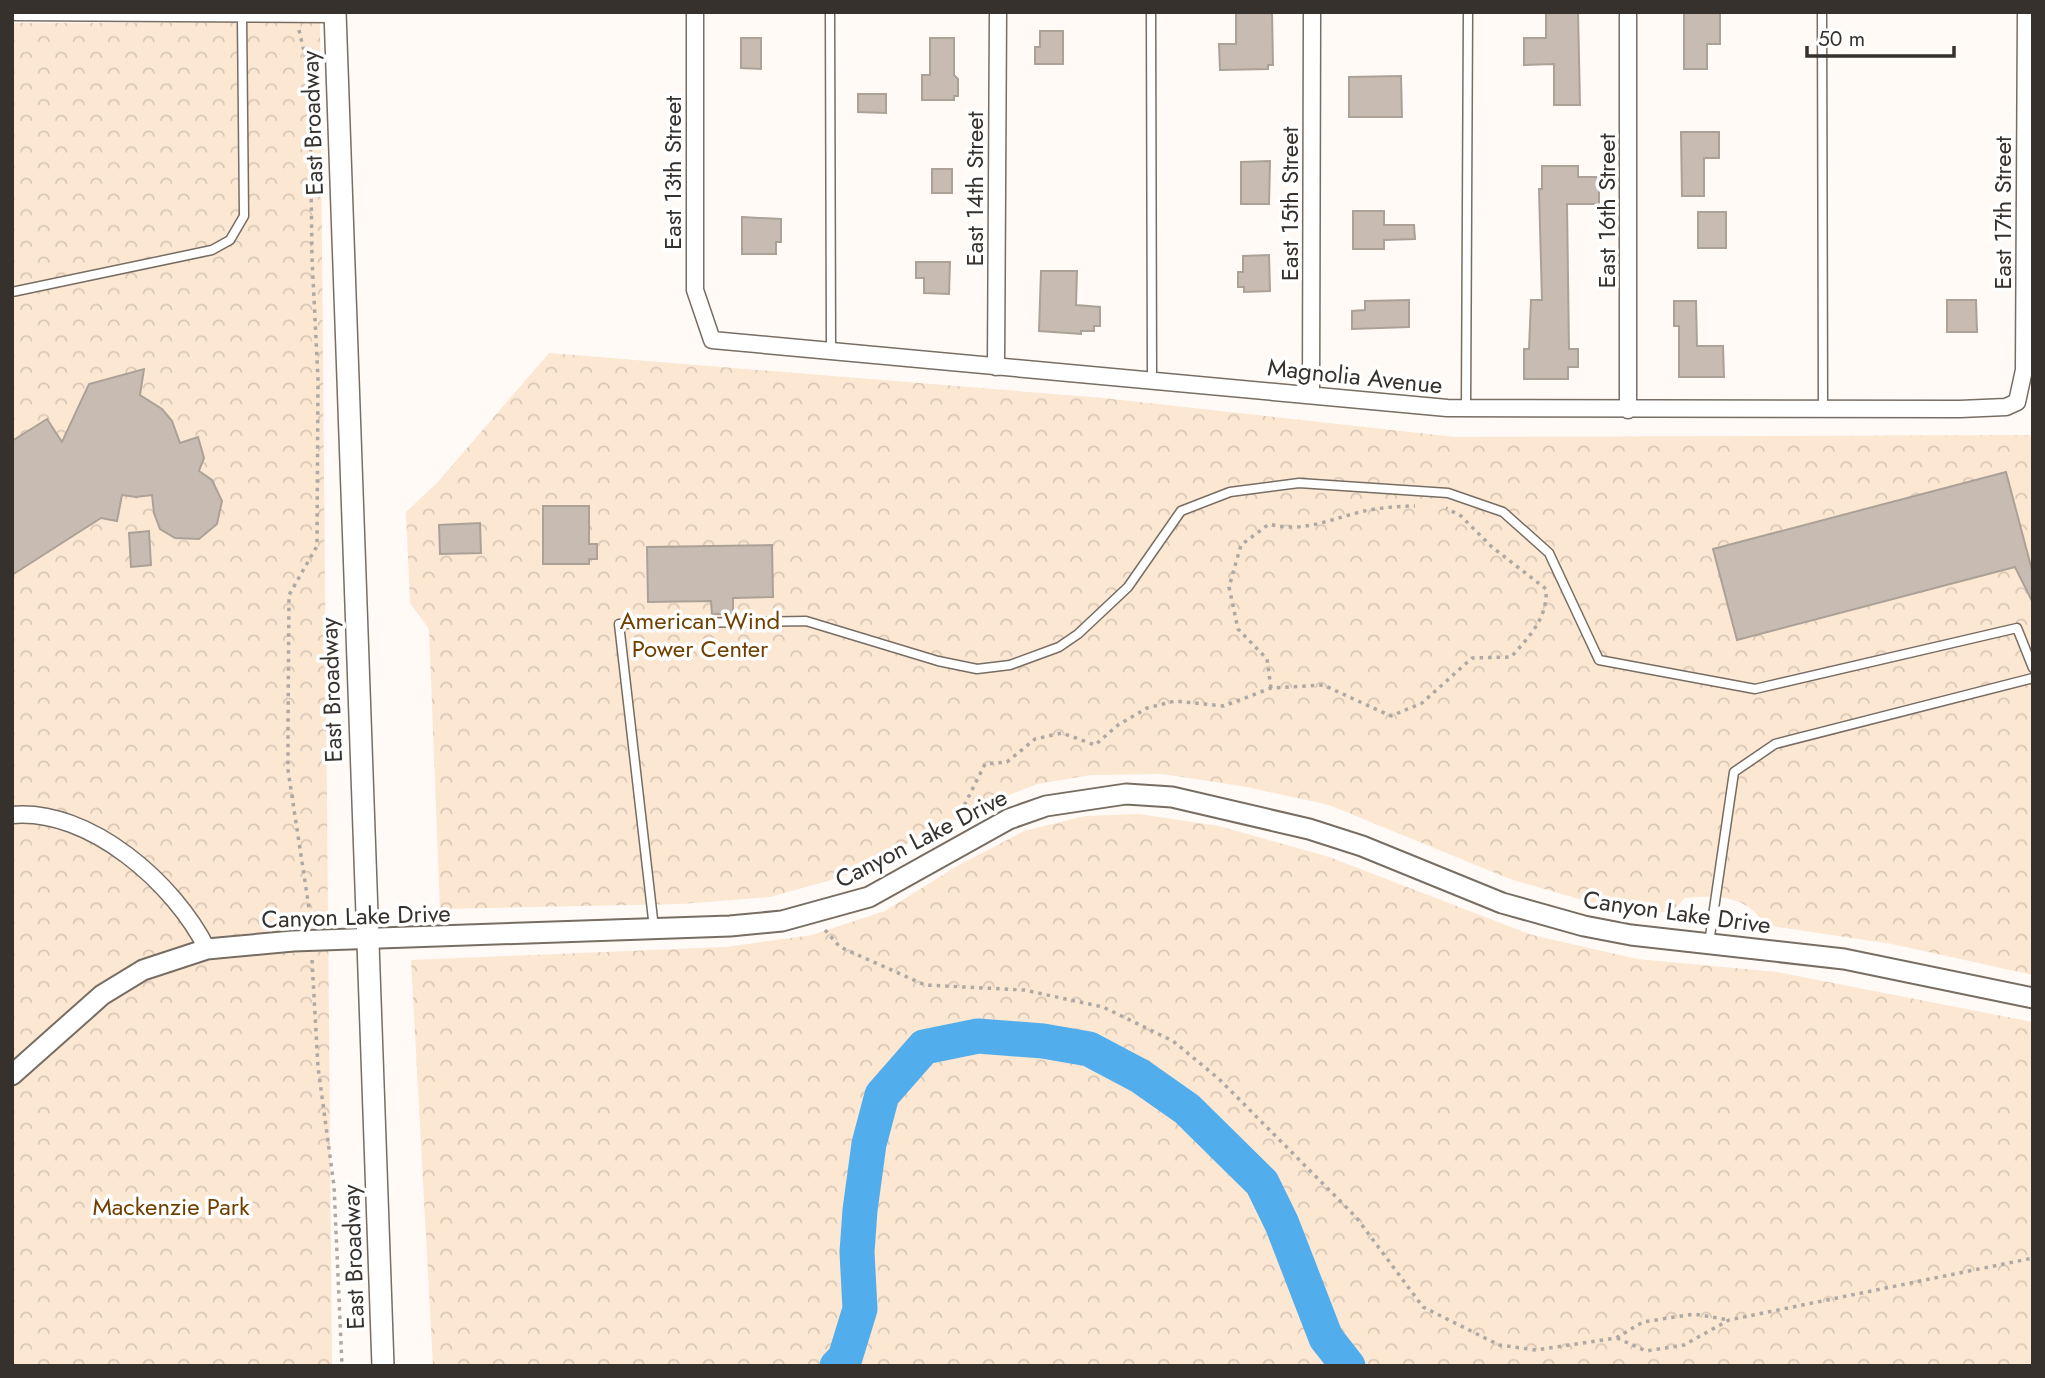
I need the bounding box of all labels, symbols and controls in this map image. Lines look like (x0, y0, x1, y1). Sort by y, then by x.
scale bar (1807, 14, 1954, 58)
text: 50 m (1818, 24, 1865, 54)
street label: East Broadway (292, 49, 332, 196)
street label: East 13th Street (655, 96, 690, 250)
street label: East 14th Street (957, 111, 992, 267)
street label: East 15th Street (1272, 126, 1307, 281)
street label: East 16th Street (1589, 133, 1624, 288)
street label: East 17th Street (1985, 136, 2020, 290)
street label: Magnolia Avenue (1266, 349, 1444, 403)
park label: American Wind Power Center (620, 603, 780, 666)
street label: East Broadway (311, 616, 351, 763)
street label: Canyon Lake Drive (829, 779, 1013, 897)
street label: Canyon Lake Drive (1581, 882, 1773, 942)
street label: Canyon Lake Drive (261, 895, 451, 937)
street label: East Broadway (333, 1183, 373, 1330)
park label: Mackenzie Park (92, 1189, 250, 1224)

